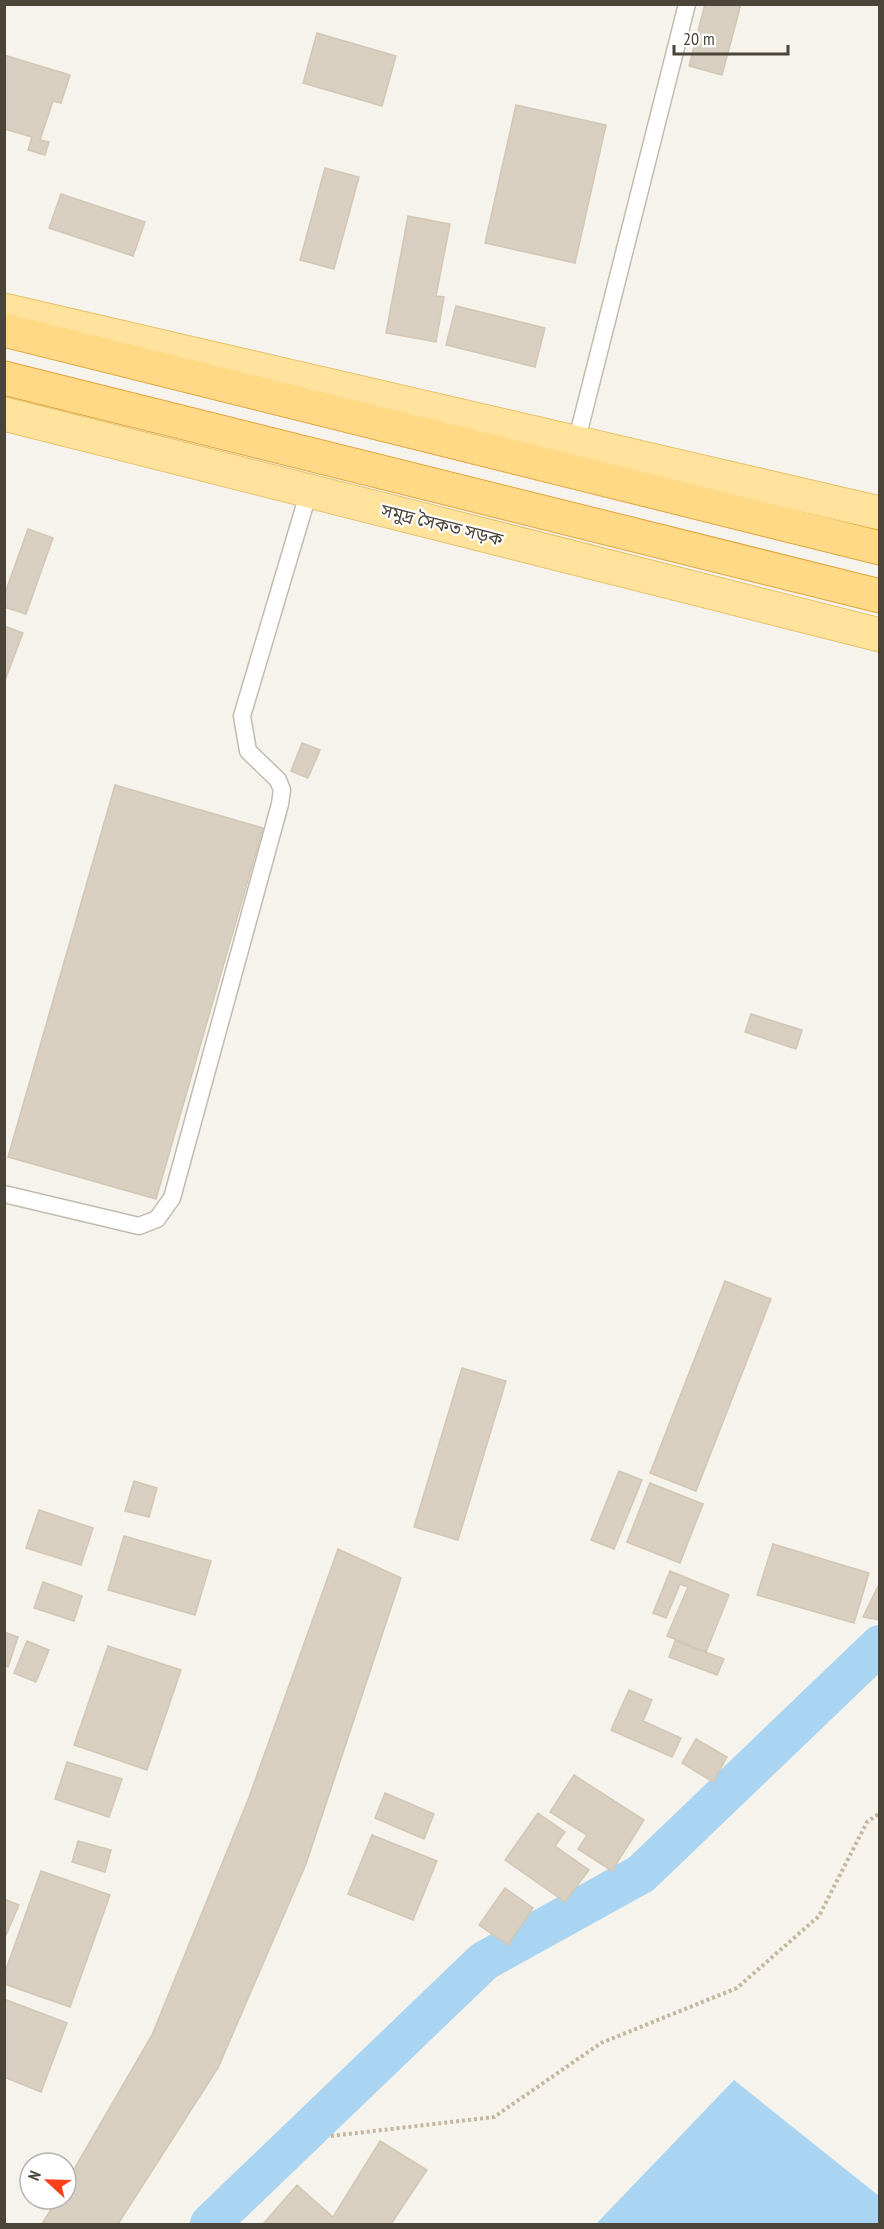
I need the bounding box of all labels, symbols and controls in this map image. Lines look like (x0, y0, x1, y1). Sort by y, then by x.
scale bar (674, 18, 788, 56)
text: 20 m (683, 27, 715, 50)
street label: সমুদ্র সৈকত সড়ক (378, 498, 506, 551)
north arrow (18, 2151, 78, 2211)
text: N (23, 2168, 45, 2183)

